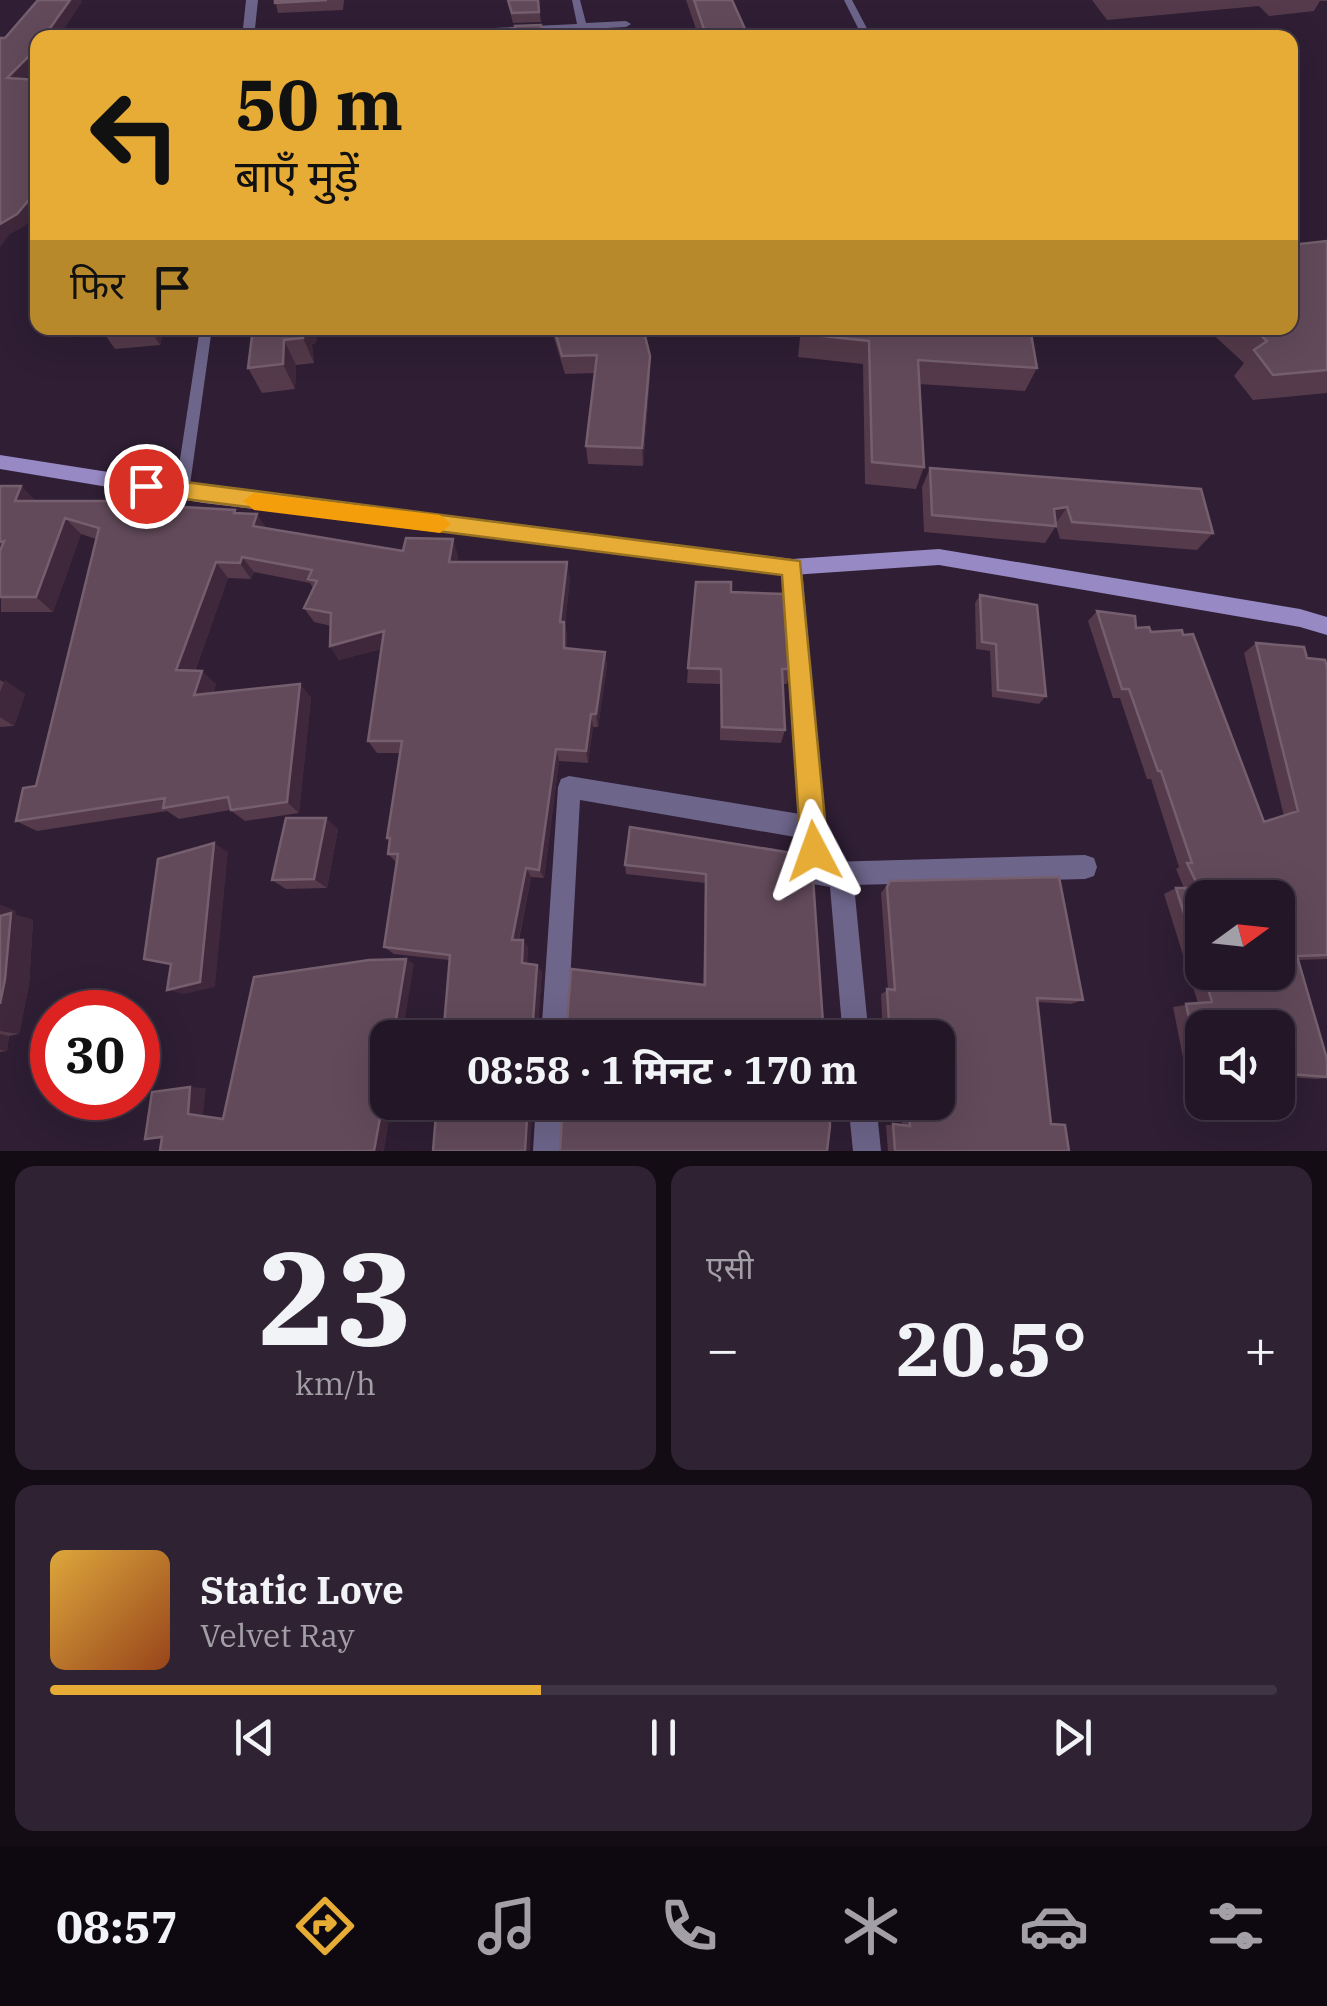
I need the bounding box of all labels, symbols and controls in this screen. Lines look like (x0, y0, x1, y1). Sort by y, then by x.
text: 50 m (235, 58, 403, 149)
icon: left (70, 70, 200, 200)
text: बाएँ मुड़ें (235, 146, 359, 204)
text: फिर (70, 260, 125, 309)
icon: arrive (145, 260, 200, 315)
pin (104, 444, 189, 529)
icon: arrive (119, 459, 174, 514)
position arrow (762, 799, 866, 903)
north arrow (1185, 880, 1295, 990)
map controls (1185, 880, 1295, 1120)
speed limit sign: 30 (30, 990, 160, 1120)
button: sound (1185, 1010, 1295, 1120)
text: 08:58 · 1 मिनट · 170 m (467, 1045, 858, 1094)
text: 23 (257, 1212, 414, 1381)
text: एसी (706, 1246, 754, 1288)
text: 20.5° (896, 1299, 1087, 1397)
text: − (706, 1313, 739, 1384)
text: + (1244, 1313, 1277, 1384)
text: km/h (295, 1362, 376, 1404)
text: Static Love (200, 1565, 404, 1614)
text: Velvet Ray (200, 1614, 355, 1656)
icon: previous (227, 1710, 282, 1765)
icon: pause (636, 1710, 691, 1765)
icon: next (1045, 1710, 1100, 1765)
icon: directions (290, 1891, 360, 1961)
icon: music (472, 1891, 542, 1961)
icon: phone (654, 1891, 724, 1961)
icon: climate (836, 1891, 906, 1961)
icon: car (1019, 1891, 1089, 1961)
icon: filters (1201, 1891, 1271, 1961)
text: 08:57 (56, 1897, 178, 1955)

